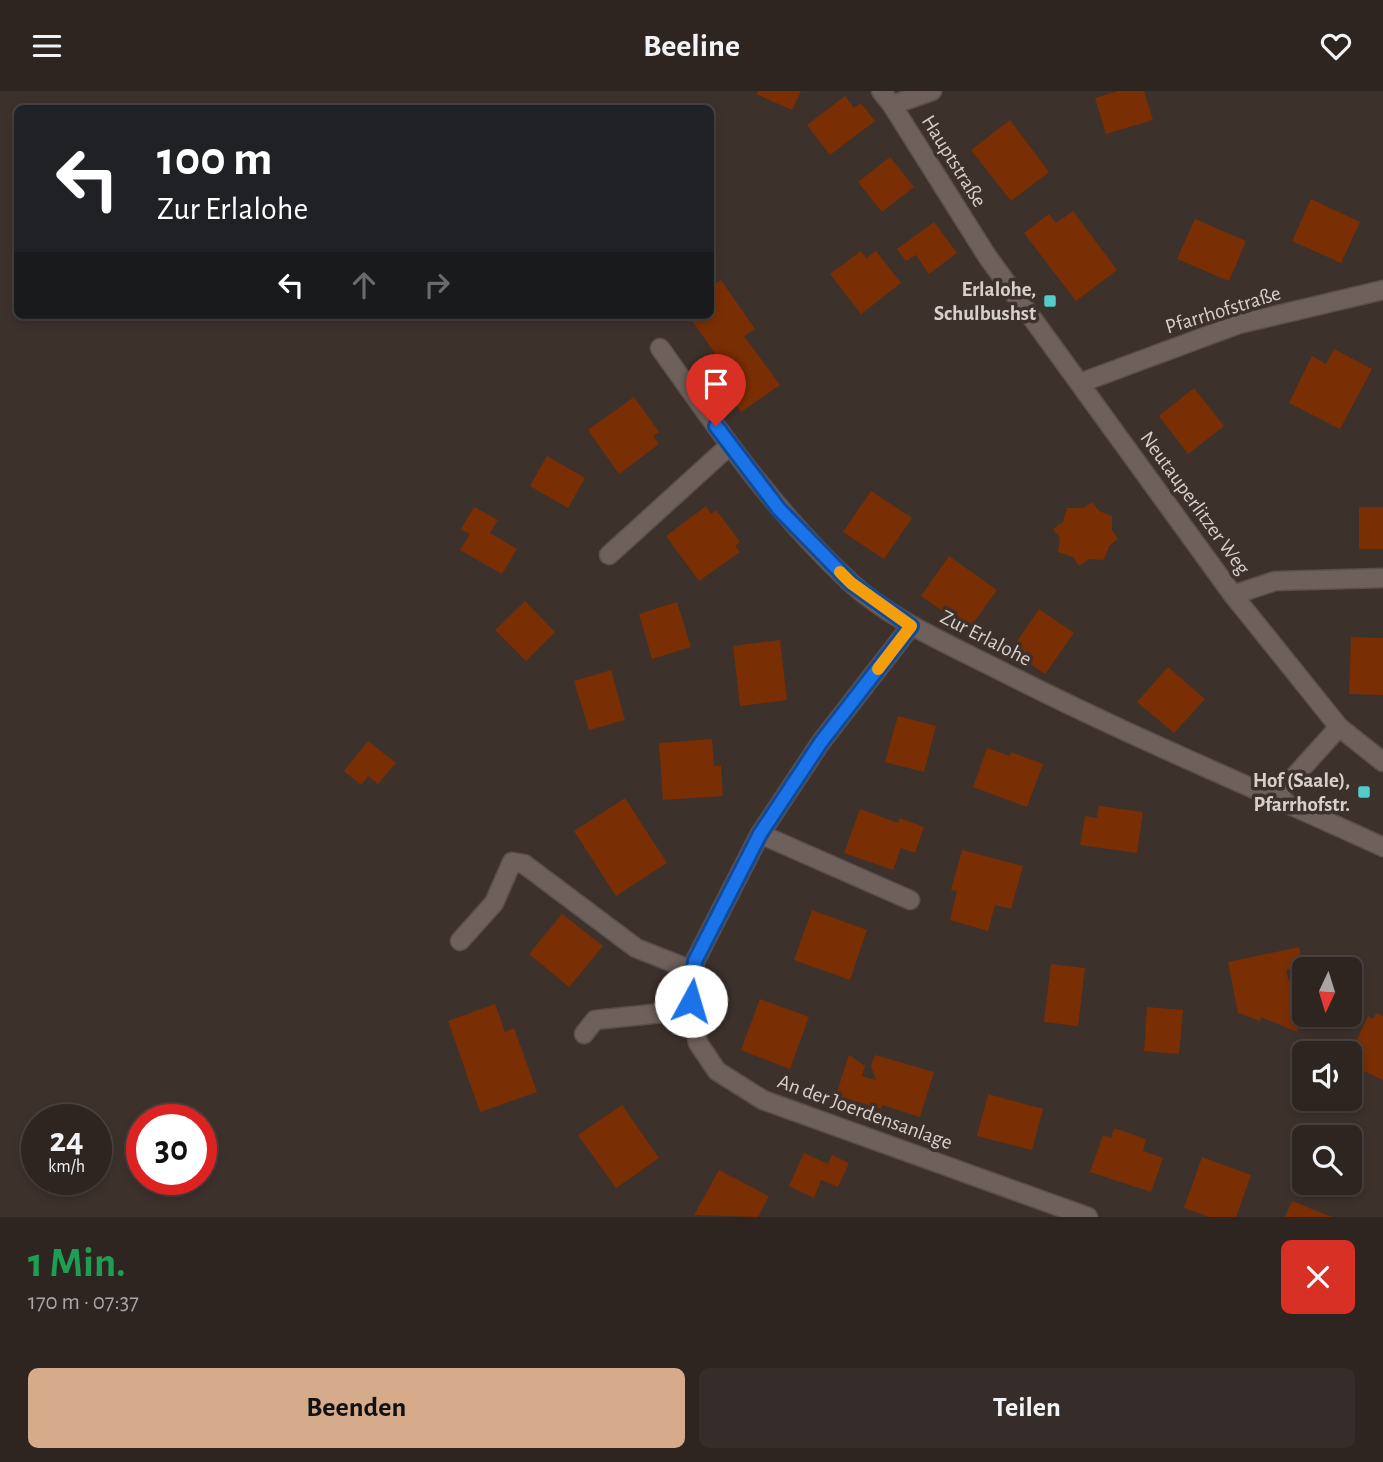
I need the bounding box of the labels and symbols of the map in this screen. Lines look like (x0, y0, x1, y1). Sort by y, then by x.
street label: Hauptstraße (918, 111, 990, 211)
place label: Erlalohe, Schulbushst (934, 279, 1036, 324)
street label: Pfarrhofstraße (1163, 283, 1283, 337)
marker: Erlalohe, Schulbushst (1042, 293, 1058, 309)
pin (686, 354, 746, 426)
street label: Neutauperlitzer Weg (1136, 427, 1254, 579)
street label: Zur Erlalohe (937, 606, 1035, 670)
place label: Hof (Saale), Pfarrhofstr. (1253, 770, 1350, 815)
marker: Hof (Saale), Pfarrhofstr. (1356, 784, 1372, 800)
north arrow (1292, 957, 1362, 1027)
position arrow (654, 964, 728, 1038)
street label: An der Joerdensanlage (775, 1071, 955, 1153)
speed limit sign: 30 (126, 1104, 217, 1195)

